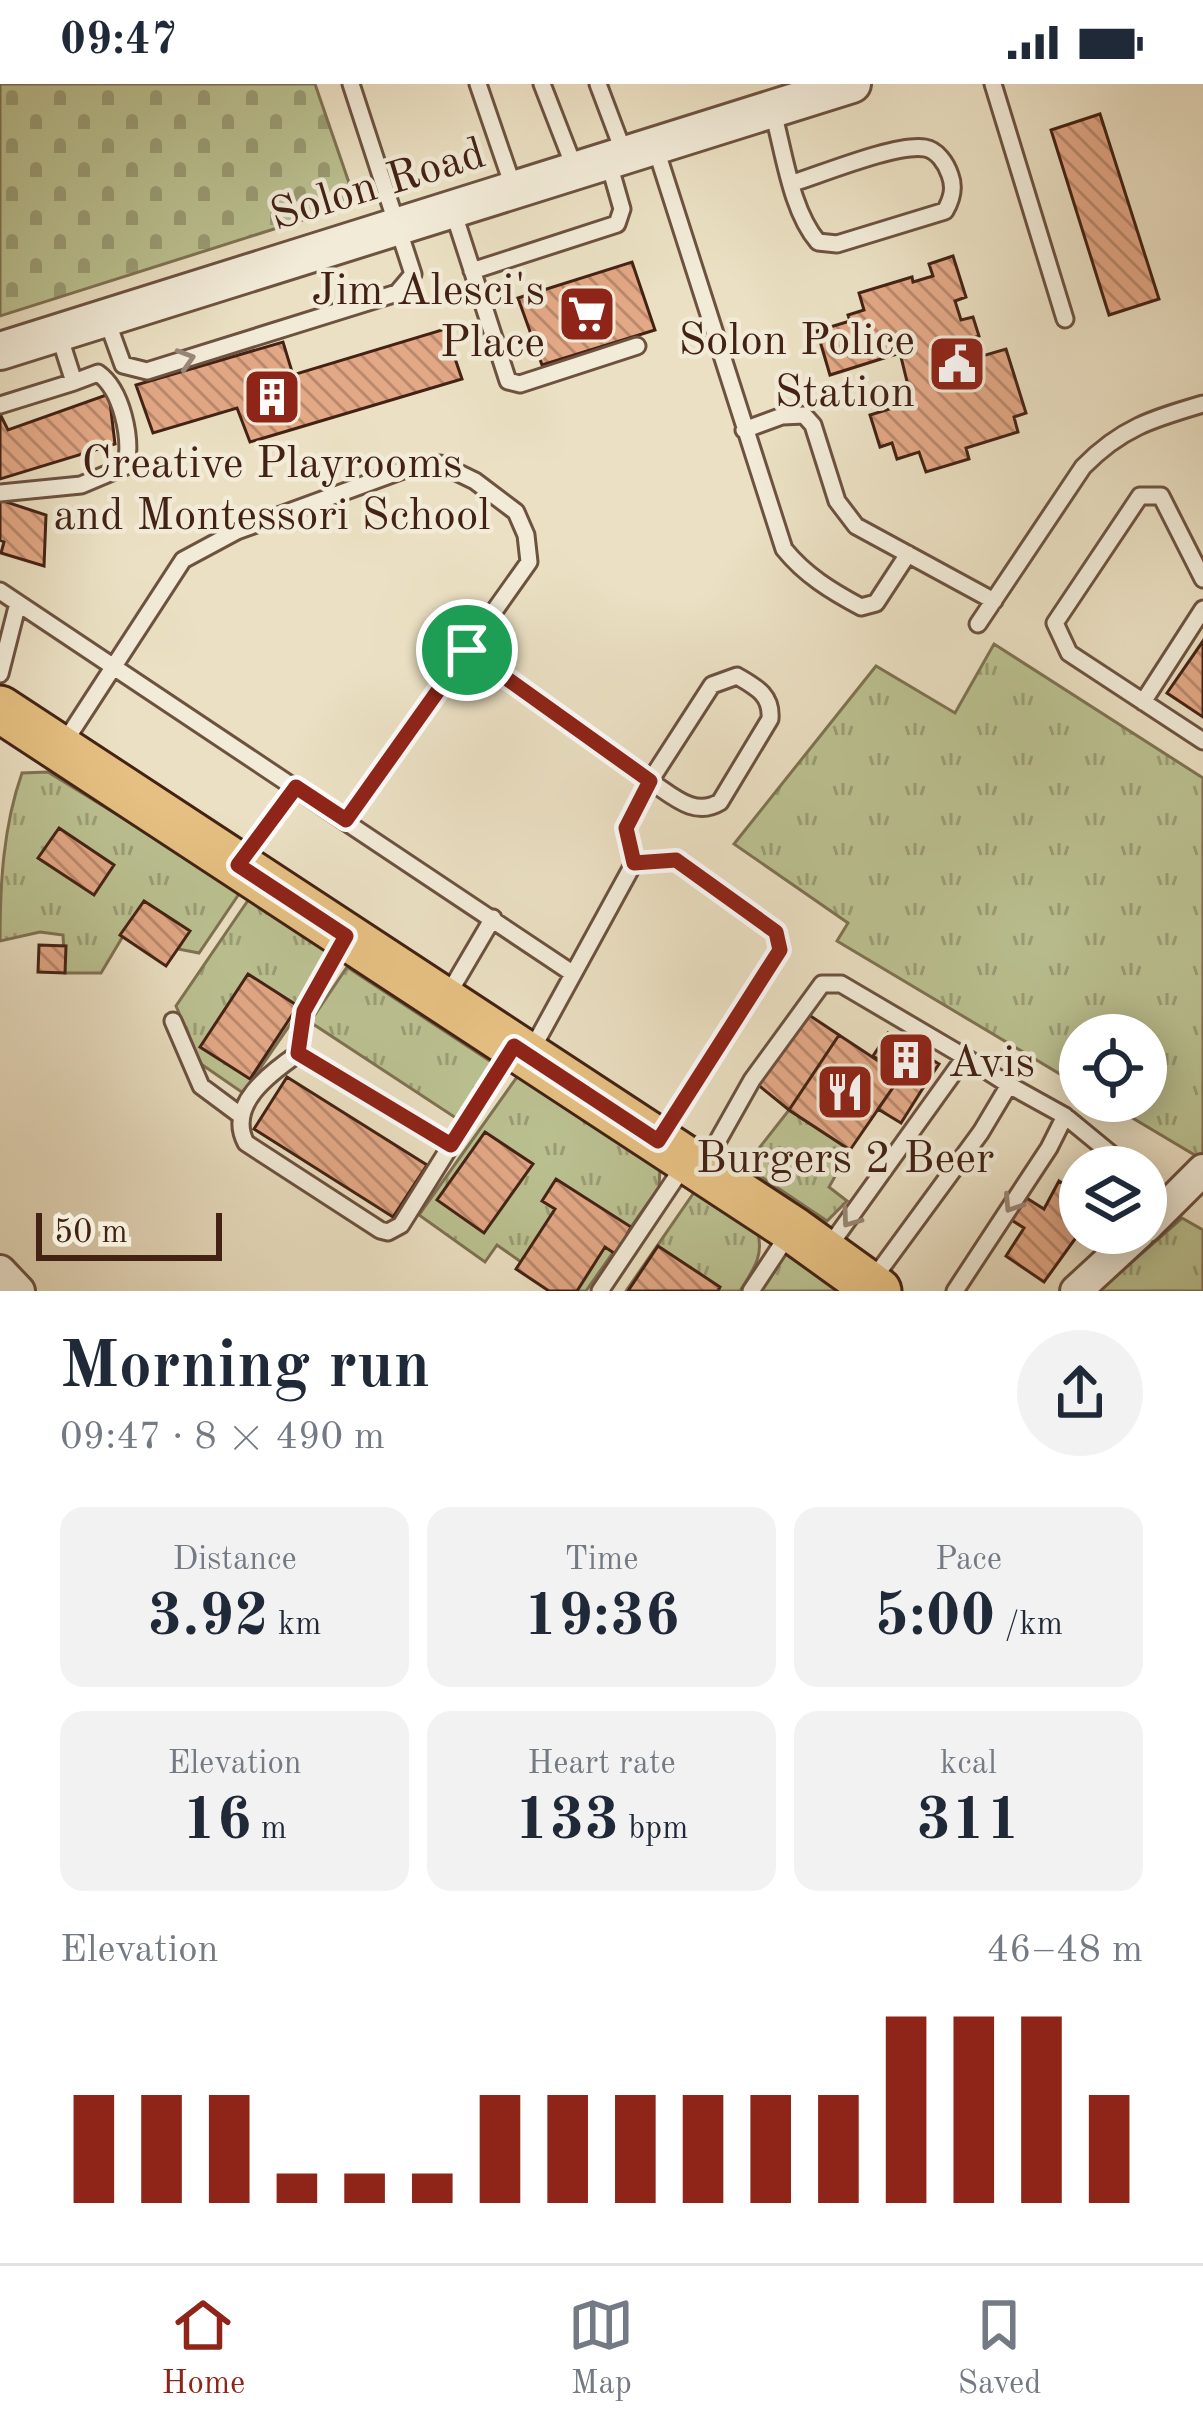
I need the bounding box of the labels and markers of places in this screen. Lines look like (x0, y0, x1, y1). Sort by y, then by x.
place label: Jim Alesci's Place (311, 270, 545, 367)
supermarket icon: Jim Alesci's Place (556, 283, 618, 345)
place label: Solon Police Station (678, 320, 915, 417)
public building icon: Solon Police Station (926, 333, 988, 395)
building icon: Creative Playrooms and Montessori School (241, 366, 303, 428)
place label: Creative Playrooms and Montessori School (54, 443, 490, 540)
pin (416, 599, 518, 701)
building icon: Avis (875, 1029, 937, 1091)
place label: Avis (948, 1042, 1035, 1087)
restaurant icon: Burgers 2 Beer (814, 1061, 876, 1123)
place label: Burgers 2 Beer (696, 1138, 994, 1183)

